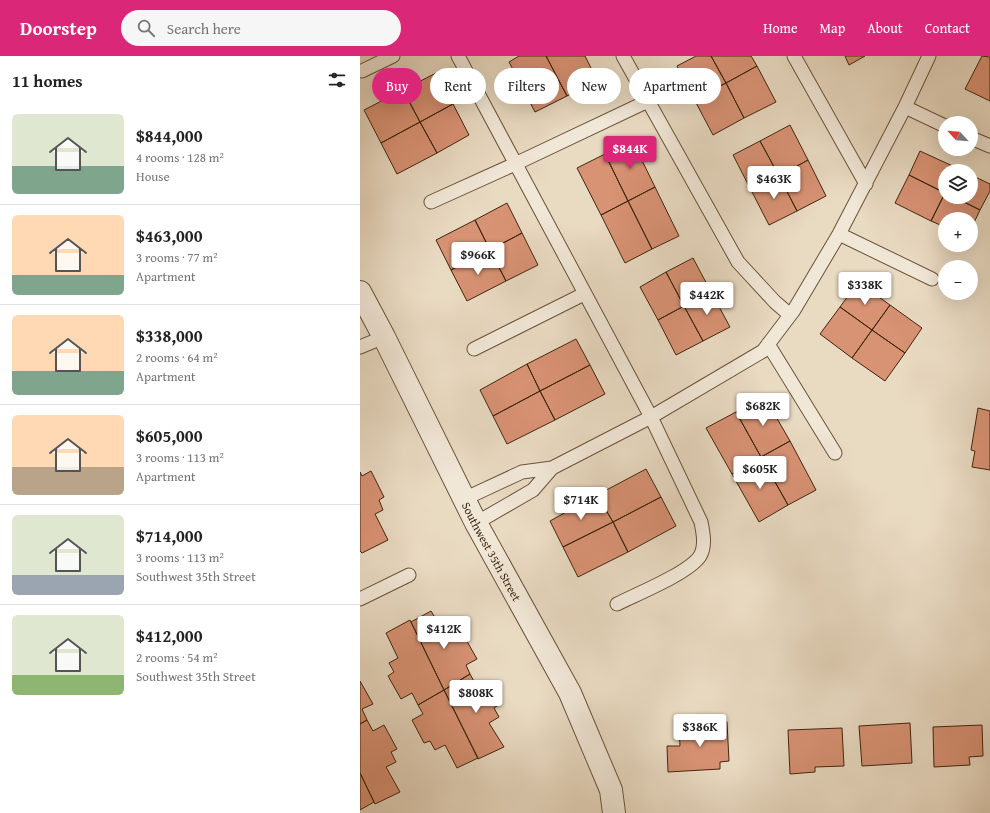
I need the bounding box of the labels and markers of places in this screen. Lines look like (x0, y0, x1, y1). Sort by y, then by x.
pin: $844K (602, 136, 658, 170)
pin: $463K (746, 166, 802, 200)
pin: $966K (450, 242, 506, 276)
pin: $338K (837, 272, 893, 306)
pin: $442K (679, 282, 735, 316)
pin: $682K (735, 393, 791, 427)
pin: $605K (732, 456, 788, 490)
pin: $714K (553, 487, 609, 521)
pin: $412K (416, 616, 472, 650)
pin: $808K (448, 680, 504, 714)
pin: $386K (672, 714, 728, 748)

